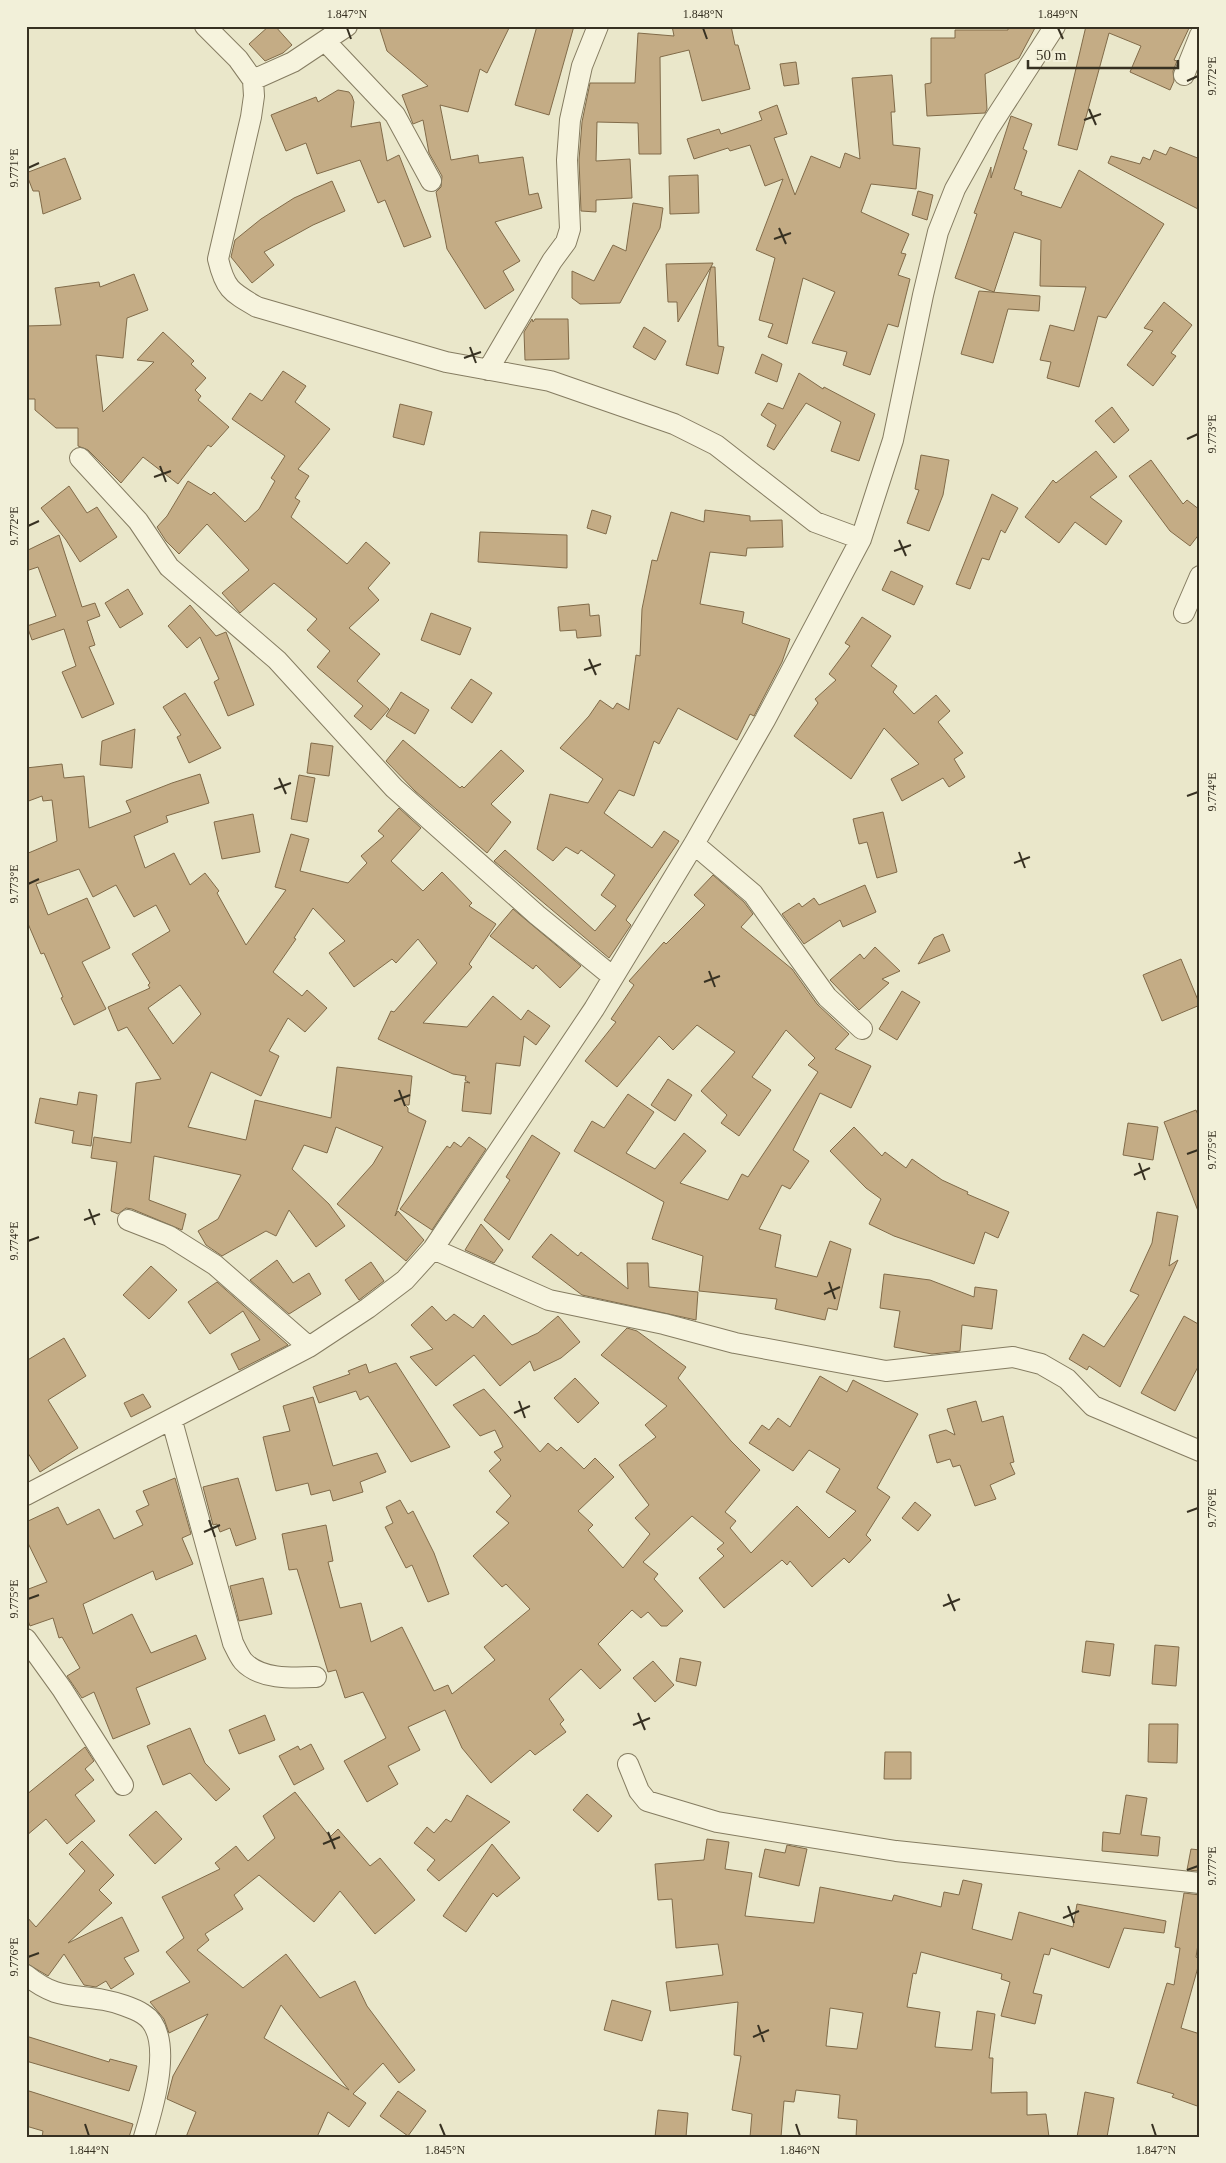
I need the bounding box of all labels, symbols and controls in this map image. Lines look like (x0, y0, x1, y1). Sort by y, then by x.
text: 1.847°N (327, 7, 368, 21)
text: 1.848°N (683, 7, 724, 21)
text: 1.849°N (1038, 7, 1079, 21)
scale bar (1028, 38, 1178, 70)
text: 50 m (1036, 47, 1067, 63)
text: 9.772°E (1205, 56, 1219, 96)
text: 9.771°E (7, 148, 21, 188)
text: 9.773°E (1205, 414, 1219, 454)
text: 9.772°E (7, 506, 21, 546)
text: 9.774°E (1205, 772, 1219, 812)
text: 9.773°E (7, 864, 21, 904)
text: 9.775°E (1205, 1130, 1219, 1170)
text: 9.774°E (7, 1221, 21, 1261)
text: 9.776°E (1205, 1488, 1219, 1528)
text: 9.775°E (7, 1579, 21, 1619)
text: 9.777°E (1205, 1846, 1219, 1886)
text: 9.776°E (7, 1937, 21, 1977)
text: 1.844°N (69, 2143, 110, 2157)
text: 1.845°N (425, 2143, 466, 2157)
text: 1.846°N (780, 2143, 821, 2157)
text: 1.847°N (1136, 2143, 1177, 2157)

